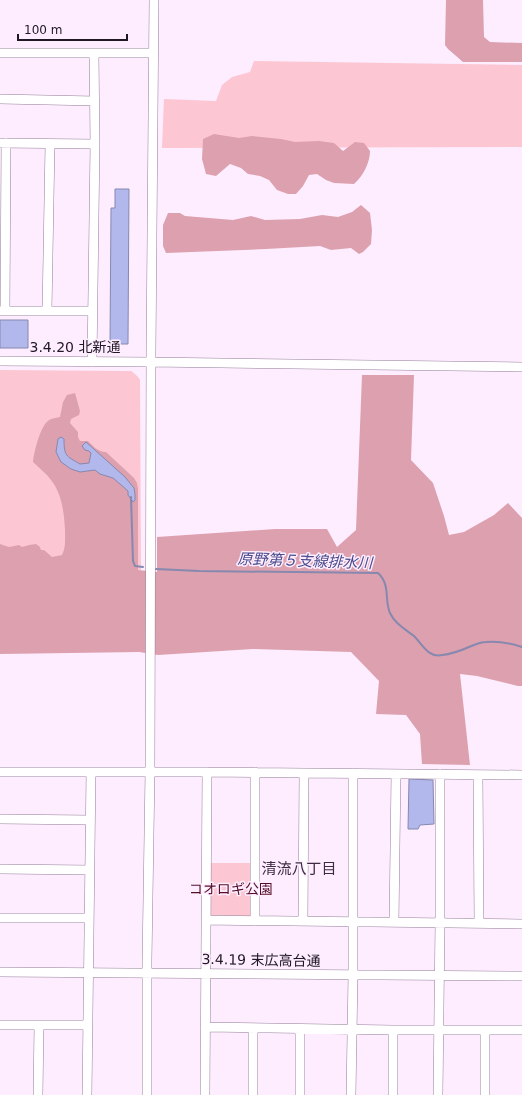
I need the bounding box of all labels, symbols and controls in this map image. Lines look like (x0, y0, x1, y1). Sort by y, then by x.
scale bar (18, 16, 127, 42)
text: 100 m (24, 23, 62, 37)
street label: 3.4.20 北新通 (30, 339, 120, 355)
water label: 原野第５支線排水川 (237, 550, 375, 572)
district label: 清流八丁目 (261, 860, 337, 878)
park label: コオロギ公園 (189, 881, 273, 897)
street label: 3.4.19 末広高台通 (201, 951, 321, 969)

